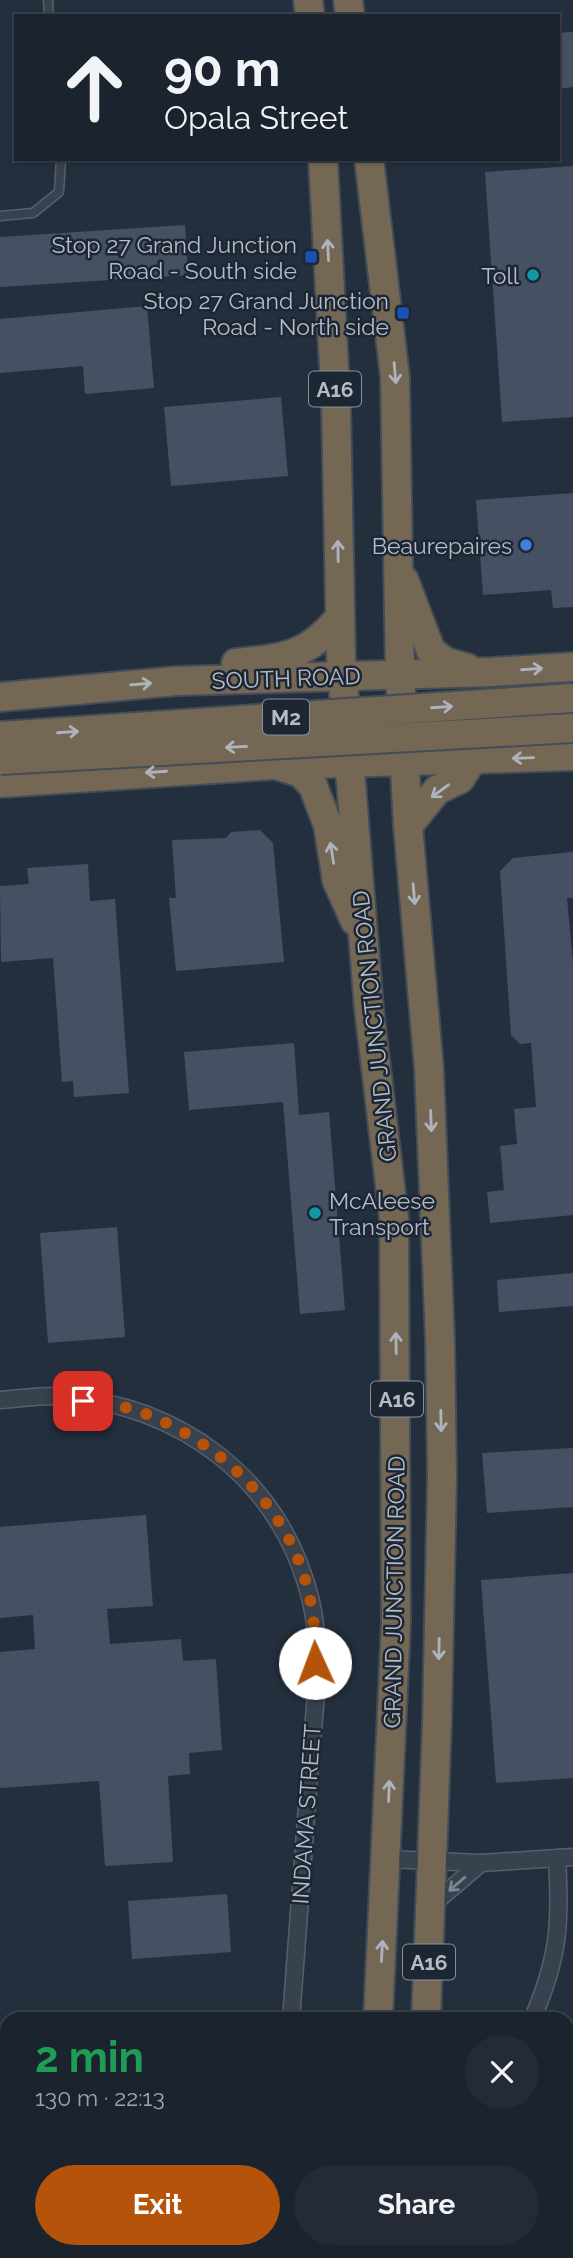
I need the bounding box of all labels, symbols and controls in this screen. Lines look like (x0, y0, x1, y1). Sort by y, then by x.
text: 90 m (164, 40, 280, 97)
icon: ahead (49, 42, 140, 133)
text: Opala Street (164, 99, 348, 136)
place label: Stop 27 Grand Junction Road - South side (51, 231, 297, 284)
one-way arrow (321, 239, 334, 262)
marker: Stop 27 Grand Junction Road - South side (303, 249, 319, 265)
place label: Toll (481, 262, 520, 289)
marker: Toll (525, 267, 541, 283)
place label: Stop 27 Grand Junction Road - North side (143, 287, 389, 340)
marker: Stop 27 Grand Junction Road - North side (395, 305, 411, 321)
one-way arrow (388, 361, 401, 384)
road number: A16 (309, 372, 361, 406)
place label: Beaurepaires (372, 532, 512, 559)
marker: Beaurepaires (518, 537, 534, 553)
one-way arrow (331, 540, 344, 563)
street label: SOUTH ROAD (211, 662, 361, 694)
one-way arrow (520, 663, 543, 676)
one-way arrow (129, 677, 152, 690)
road number: M2 (263, 700, 309, 734)
one-way arrow (430, 700, 453, 713)
one-way arrow (56, 725, 79, 738)
one-way arrow (225, 741, 248, 754)
one-way arrow (512, 751, 535, 764)
one-way arrow (144, 766, 167, 779)
one-way arrow (431, 783, 450, 798)
one-way arrow (325, 842, 338, 865)
one-way arrow (408, 882, 421, 905)
street label: GRAND JUNCTION ROAD (346, 889, 402, 1163)
one-way arrow (425, 1109, 438, 1132)
place label: McAleese Transport (329, 1187, 435, 1240)
marker: McAleese Transport (307, 1205, 323, 1221)
one-way arrow (389, 1332, 403, 1355)
pin (53, 1371, 113, 1431)
icon: arrive (64, 1382, 102, 1420)
road number: A16 (371, 1382, 423, 1416)
one-way arrow (434, 1410, 448, 1433)
street label: GRAND JUNCTION ROAD (378, 1455, 410, 1729)
position arrow (278, 1626, 352, 1700)
one-way arrow (432, 1637, 445, 1660)
street label: INDAMA STREET (286, 1723, 326, 1905)
one-way arrow (382, 1780, 395, 1803)
one-way arrow (448, 1876, 466, 1892)
one-way arrow (375, 1940, 388, 1963)
road number: A16 (403, 1944, 455, 1980)
text: 2 min (35, 2033, 144, 2082)
button: close (465, 2035, 539, 2109)
text: 130 m · 22:13 (35, 2084, 165, 2111)
button: Exit (35, 2165, 280, 2245)
button: Share (294, 2165, 539, 2245)

